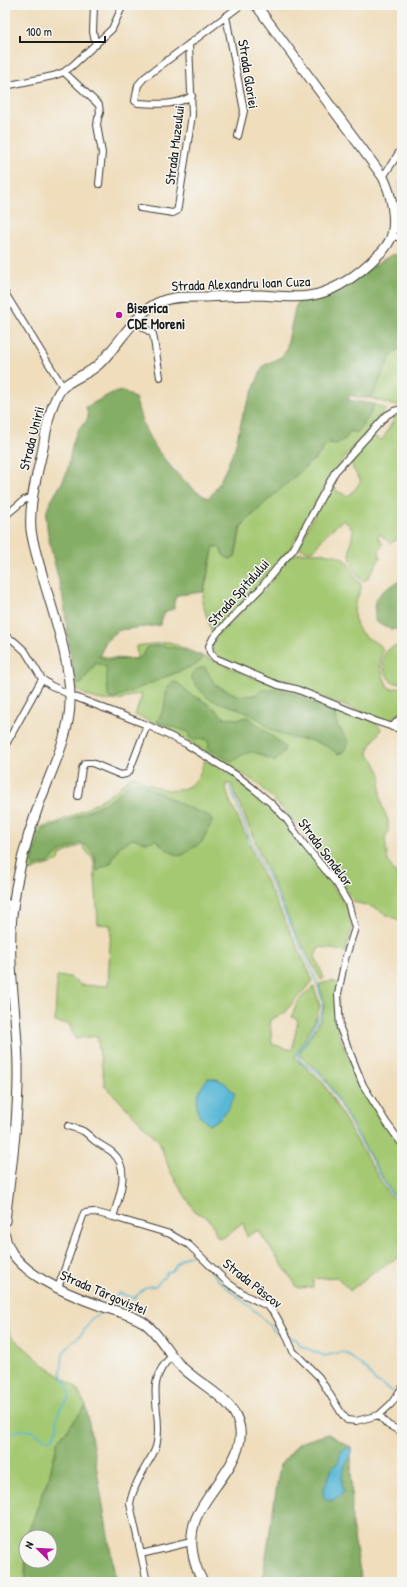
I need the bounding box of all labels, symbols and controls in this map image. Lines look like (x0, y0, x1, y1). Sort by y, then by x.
scale bar (20, 18, 105, 44)
text: 100 m (26, 23, 52, 40)
street label: Strada Gloriei (234, 38, 264, 110)
street label: Strada Muzeului (160, 104, 188, 186)
street label: Strada Alexandru Ioan Cuza (171, 271, 311, 295)
place label: Biserica CDE Moreni (127, 298, 185, 333)
marker: Biserica CDE Moreni (114, 310, 124, 320)
street label: Strada Unirii (14, 404, 48, 472)
street label: Strada Spitalului (203, 554, 274, 630)
street label: Strada Sondelor (294, 814, 358, 890)
street label: Strada Pâscov (219, 1254, 287, 1312)
street label: Strada Târgoviștei (57, 1265, 151, 1320)
north arrow (18, 1529, 58, 1569)
text: N (21, 1539, 37, 1550)

